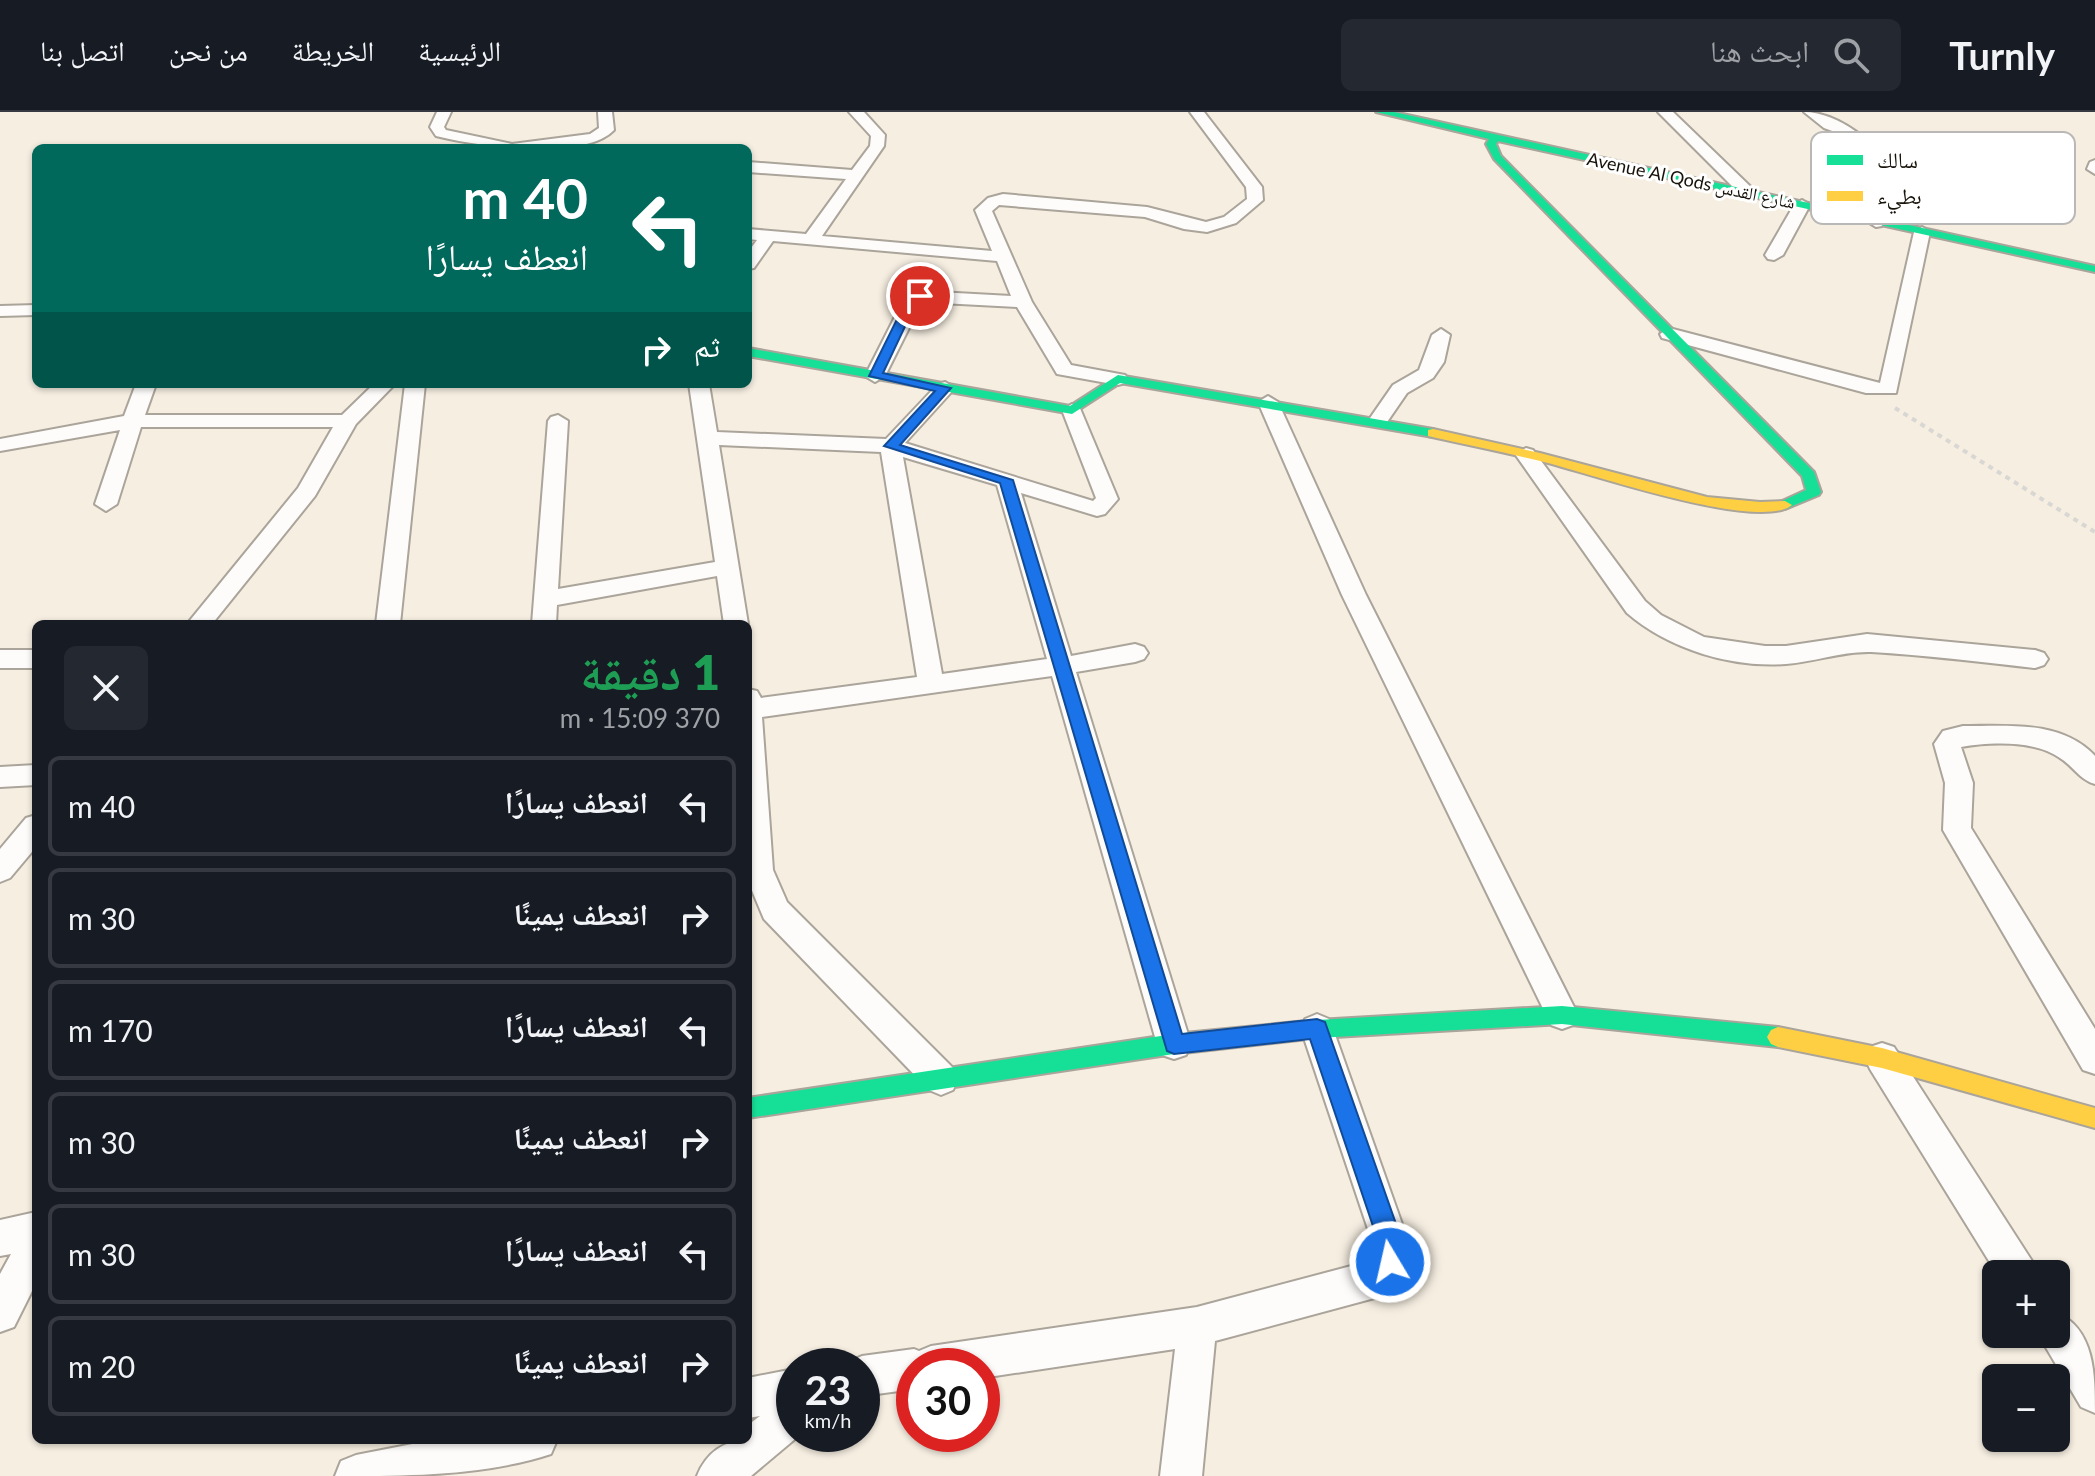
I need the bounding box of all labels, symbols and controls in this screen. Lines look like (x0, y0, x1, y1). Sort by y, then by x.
search box (1341, 19, 1901, 91)
text: ابحث هنا (1710, 32, 1809, 68)
text: Turnly (1949, 32, 2055, 78)
text: اتصل بنا (40, 33, 125, 67)
text: من نحن (169, 33, 248, 67)
text: الخريطة (292, 33, 374, 67)
text: الرئيسية (418, 33, 501, 67)
icon: search (1829, 33, 1873, 77)
legend (1811, 132, 2075, 224)
text: سالك (1877, 146, 1918, 173)
street label: Avenue Al Qods شارع القدس (1585, 147, 1797, 214)
text: 40 m (463, 164, 588, 231)
icon: left (616, 176, 720, 280)
text: بطيء (1877, 182, 1922, 214)
text: انعطف يسارًا (426, 234, 588, 278)
pin (886, 262, 954, 330)
icon: arrive (898, 274, 942, 318)
text: ثم (694, 327, 720, 363)
icon: right (634, 328, 678, 372)
text: 1 دقيقة (580, 643, 720, 700)
button: close (64, 646, 148, 730)
text: 370 m · 15:09 (560, 702, 720, 734)
text: انعطف يسارًا (505, 783, 648, 819)
icon: left (672, 784, 716, 828)
text: 40 m (68, 788, 135, 824)
text: انعطف يمينًا (513, 895, 648, 931)
icon: right (672, 896, 716, 940)
text: 30 m (68, 900, 135, 936)
text: انعطف يسارًا (505, 1007, 648, 1043)
icon: left (672, 1008, 716, 1052)
text: 170 m (68, 1012, 153, 1048)
text: انعطف يمينًا (513, 1119, 648, 1155)
icon: right (672, 1120, 716, 1164)
text: 30 m (68, 1124, 135, 1160)
position arrow (1348, 1220, 1432, 1304)
text: انعطف يسارًا (505, 1231, 648, 1267)
icon: left (672, 1232, 716, 1276)
text: 30 m (68, 1236, 135, 1272)
map controls (1982, 1260, 2070, 1452)
button: + (1982, 1260, 2070, 1348)
text: انعطف يمينًا (513, 1343, 648, 1379)
icon: right (672, 1344, 716, 1388)
text: 20 m (68, 1348, 135, 1384)
speed limit sign: 30 (896, 1348, 1000, 1452)
button: − (1982, 1364, 2070, 1452)
text: 23 (805, 1366, 851, 1414)
text: km/h (805, 1408, 851, 1432)

